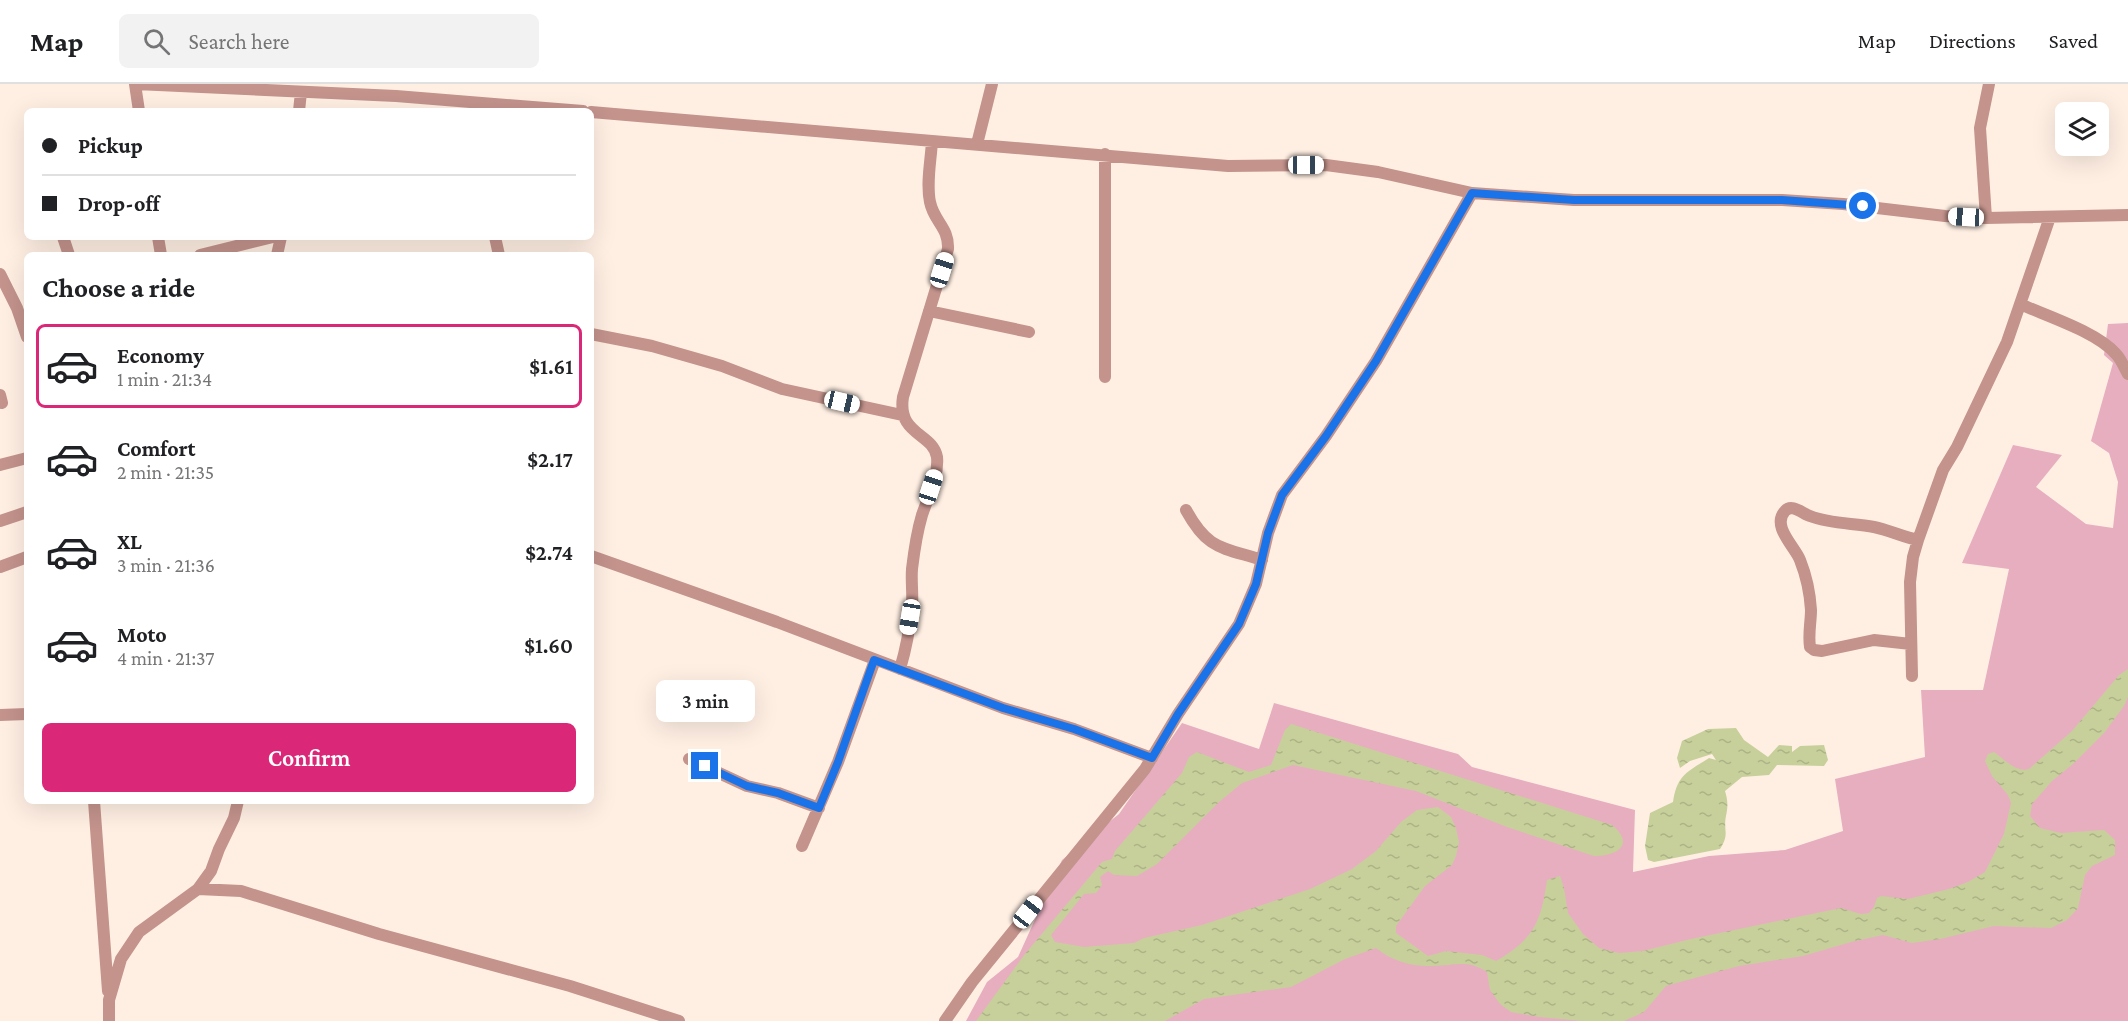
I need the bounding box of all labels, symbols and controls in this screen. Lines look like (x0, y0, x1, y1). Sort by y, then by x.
search box (119, 14, 539, 68)
icon: search (140, 25, 173, 58)
text: Map (30, 26, 83, 57)
text: Search here (188, 29, 289, 54)
text: Map (1858, 29, 1896, 53)
text: Directions (1929, 29, 2016, 53)
text: Saved (2049, 29, 2098, 53)
map controls (2055, 102, 2109, 156)
button: layers (2055, 102, 2109, 156)
text: Pickup (78, 133, 143, 158)
car (1288, 156, 1324, 174)
text: Drop-off (78, 191, 160, 216)
route start (1849, 192, 1876, 219)
car (1948, 207, 1984, 227)
car (928, 250, 956, 290)
text: Choose a ride (42, 273, 195, 303)
icon: car (45, 339, 99, 393)
text: Economy (117, 343, 204, 368)
text: $1.61 (529, 354, 573, 379)
text: 1 min · 21:34 (117, 368, 212, 390)
car (822, 389, 862, 415)
icon: car (45, 432, 99, 486)
text: Comfort (117, 436, 195, 461)
text: $2.17 (527, 447, 573, 472)
text: 2 min · 21:35 (117, 461, 214, 483)
car (917, 467, 945, 507)
icon: car (45, 525, 99, 579)
text: XL (117, 529, 142, 554)
text: $2.74 (525, 540, 573, 565)
text: 3 min · 21:36 (117, 554, 215, 576)
car (898, 598, 922, 636)
icon: car (45, 618, 99, 672)
text: Moto (117, 622, 167, 647)
text: $1.60 (524, 633, 573, 658)
text: 4 min · 21:37 (117, 647, 215, 669)
callout: 3 min (656, 679, 754, 721)
text: 3 min (682, 690, 729, 712)
button: Confirm (42, 723, 576, 792)
route end (691, 752, 718, 779)
car (1010, 892, 1046, 932)

